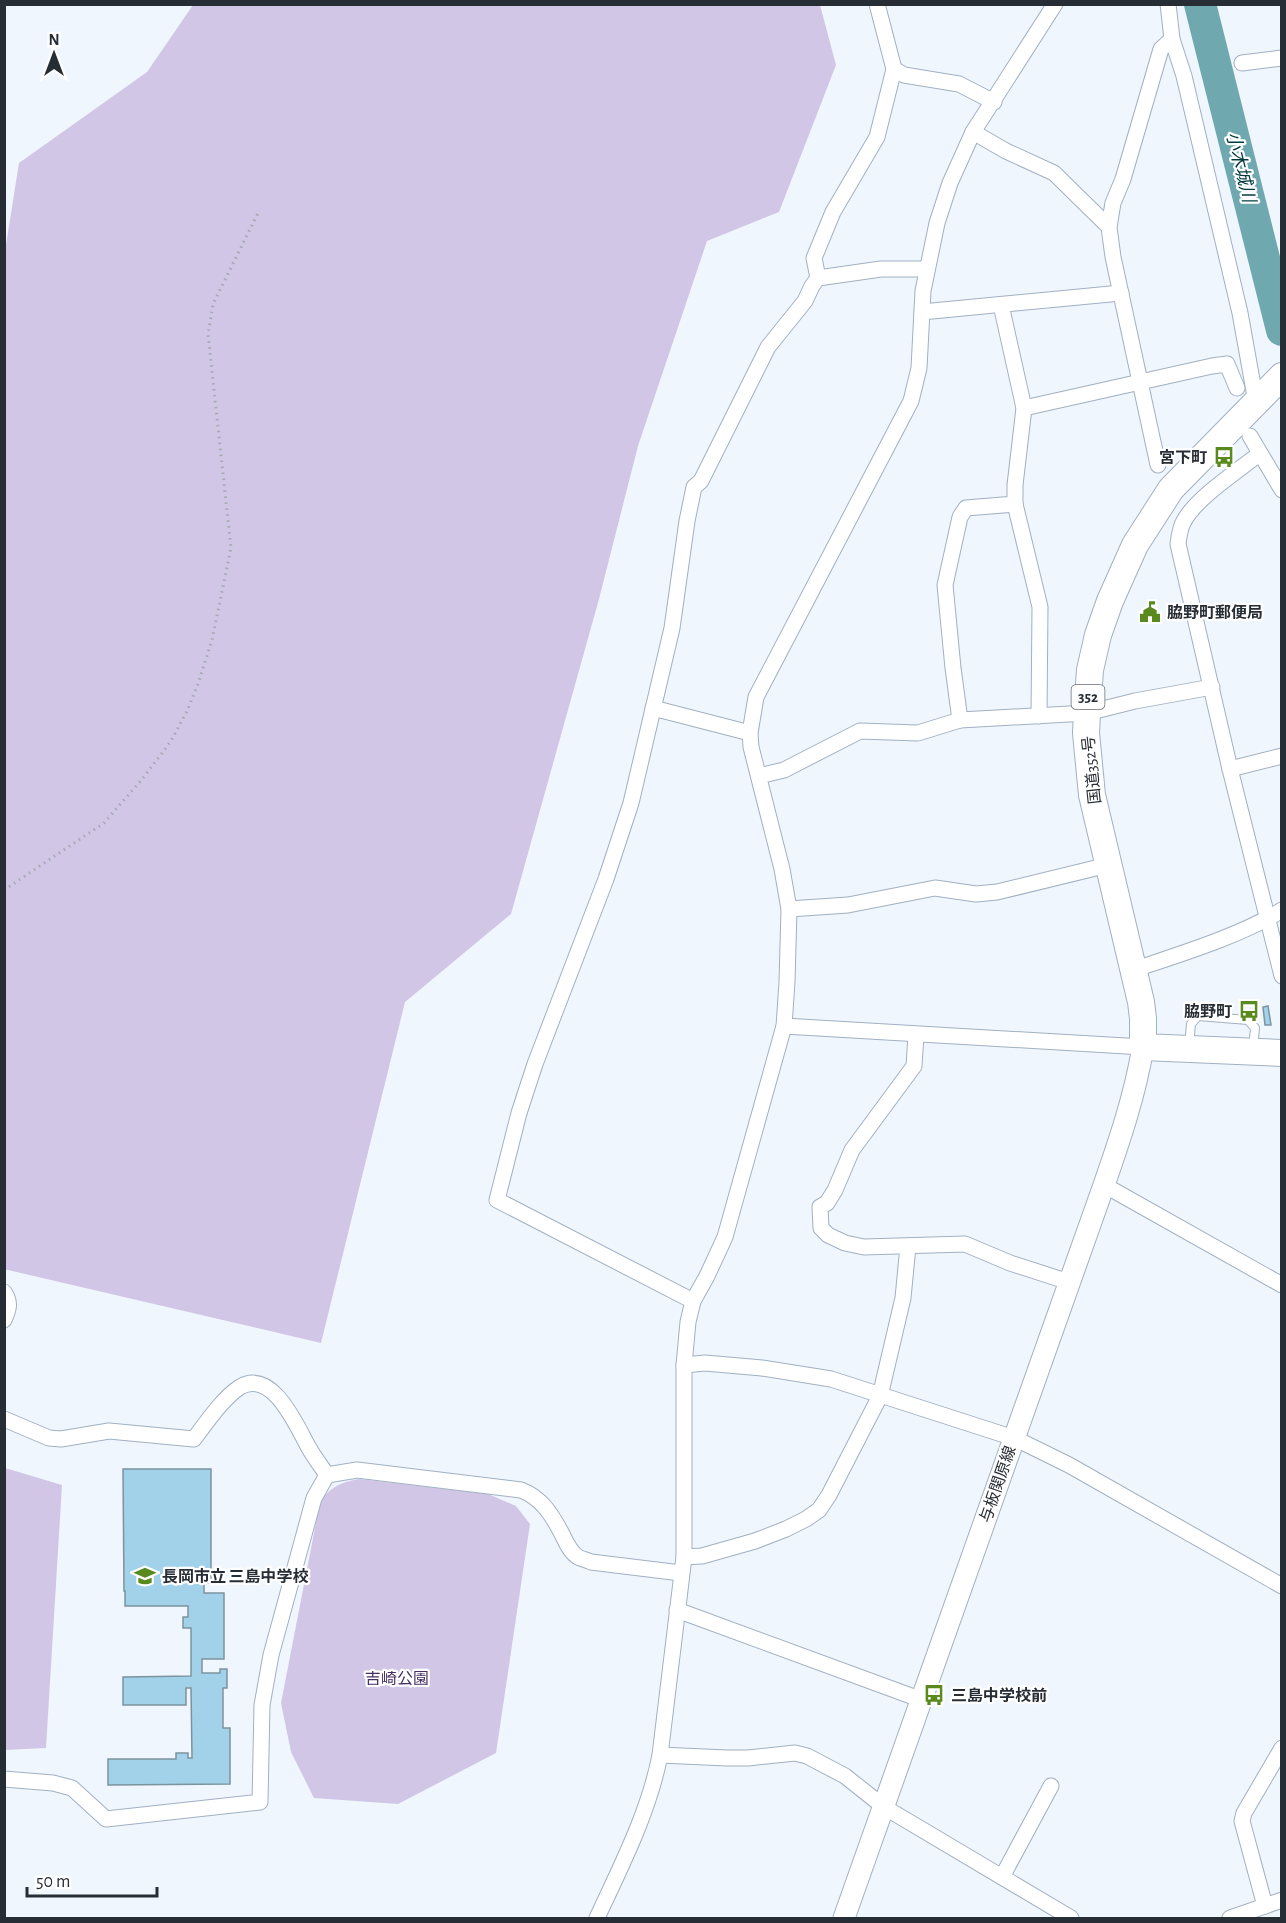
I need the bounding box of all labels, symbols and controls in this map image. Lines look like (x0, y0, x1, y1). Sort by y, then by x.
north arrow (24, 24, 84, 84)
text: N (48, 32, 60, 48)
water label: 小木城川 (1223, 130, 1260, 206)
bus stop icon: 宮下町 (1212, 445, 1236, 469)
place label: 宮下町 (1159, 449, 1207, 466)
public building icon: 脇野町郵便局 (1138, 600, 1162, 624)
place label: 脇野町郵便局 (1167, 604, 1263, 621)
road number: 352 (1072, 685, 1104, 709)
street label: 国道352号 (1079, 735, 1104, 805)
bus stop icon: 脇野町 (1237, 999, 1261, 1023)
place label: 脇野町 (1184, 1003, 1232, 1020)
street label: 与板関原線 (976, 1444, 1019, 1525)
school or university icon: 長岡市立 三島中学校 (133, 1564, 157, 1588)
place label: 長岡市立 三島中学校 (162, 1568, 308, 1585)
park label: 吉崎公園 (365, 1670, 429, 1687)
bus stop icon: 三島中学校前 (922, 1683, 946, 1707)
place label: 三島中学校前 (951, 1687, 1047, 1704)
scale bar (27, 1860, 158, 1898)
text: 50 m (36, 1873, 70, 1891)

